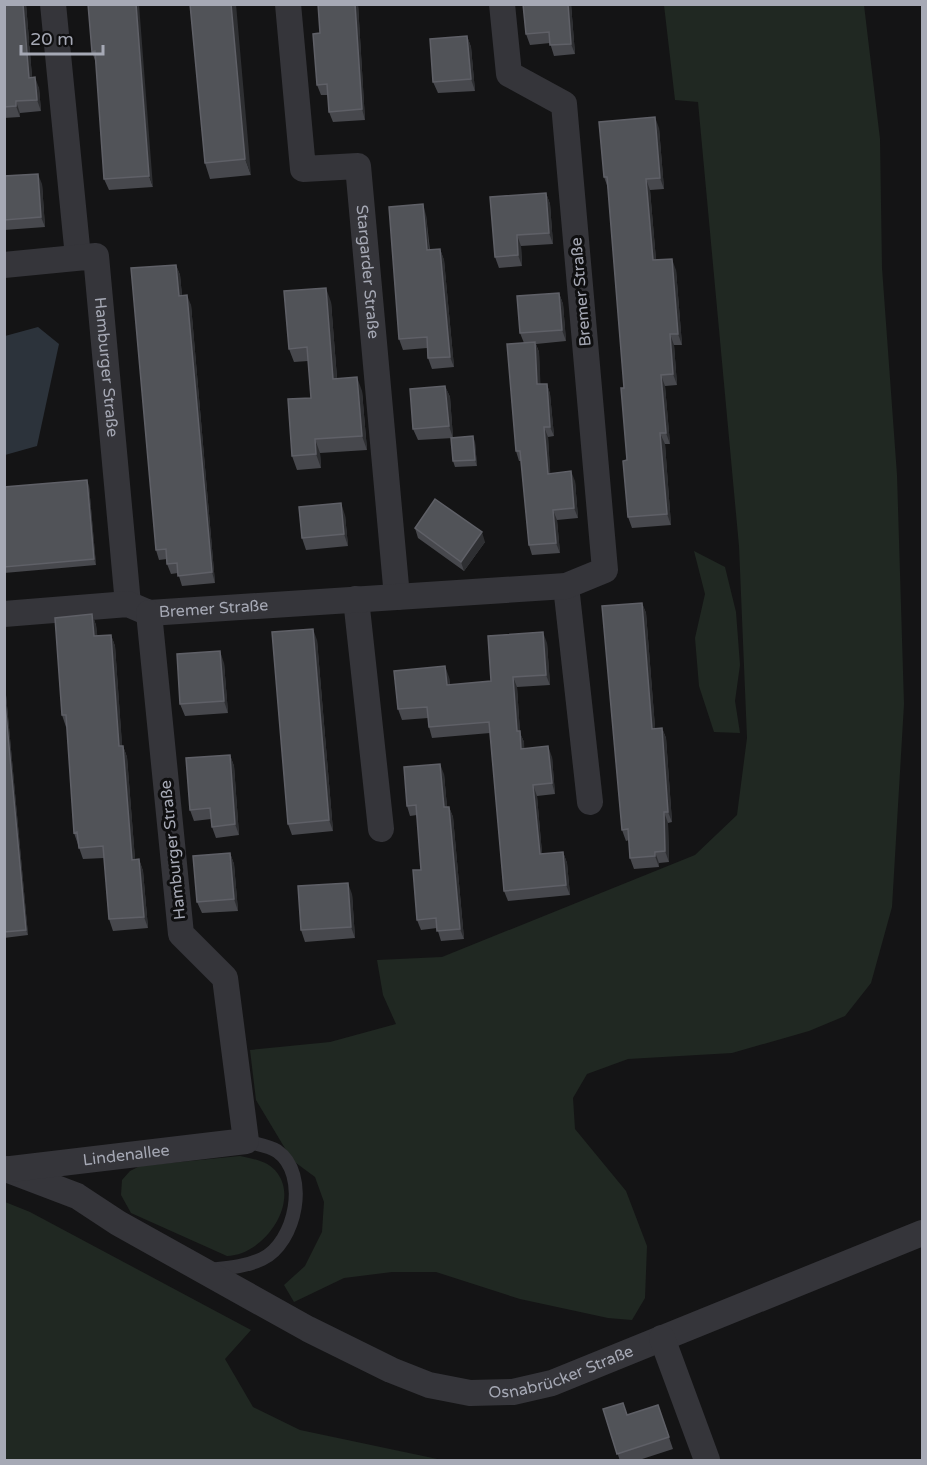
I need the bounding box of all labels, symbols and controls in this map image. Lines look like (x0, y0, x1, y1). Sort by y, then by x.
scale bar (21, 18, 104, 56)
text: 20 m (30, 28, 74, 50)
street label: Stargarder Straße (352, 204, 384, 340)
street label: Bremer Straße (566, 237, 596, 347)
street label: Hamburger Straße (90, 296, 123, 438)
street label: Bremer Straße (158, 595, 269, 622)
street label: Hamburger Straße (156, 779, 190, 921)
street label: Lindenallee (82, 1140, 171, 1170)
street label: Osnabrücker Straße (488, 1341, 636, 1403)

